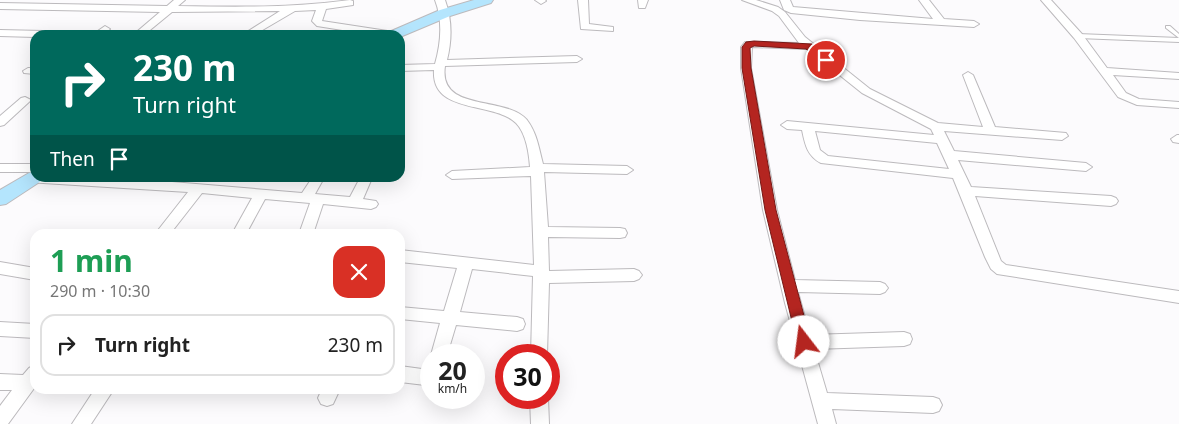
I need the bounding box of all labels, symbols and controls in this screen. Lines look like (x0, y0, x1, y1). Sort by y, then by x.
pin (805, 39, 847, 81)
text: 230 m (133, 44, 236, 91)
icon: arrive (812, 46, 840, 74)
icon: right (50, 50, 115, 115)
text: Turn right (133, 89, 236, 119)
icon: arrive (105, 145, 133, 173)
text: Then (50, 146, 95, 172)
text: 1 min (50, 240, 133, 281)
button: close (333, 246, 385, 298)
text: 290 m · 10:30 (50, 280, 150, 302)
position arrow (777, 315, 829, 367)
icon: right (52, 331, 80, 359)
text: Turn right (95, 332, 190, 358)
text: 230 m (328, 332, 383, 358)
speed limit sign: 30 (495, 344, 560, 409)
text: 20 (438, 353, 467, 387)
text: km/h (438, 380, 467, 397)

